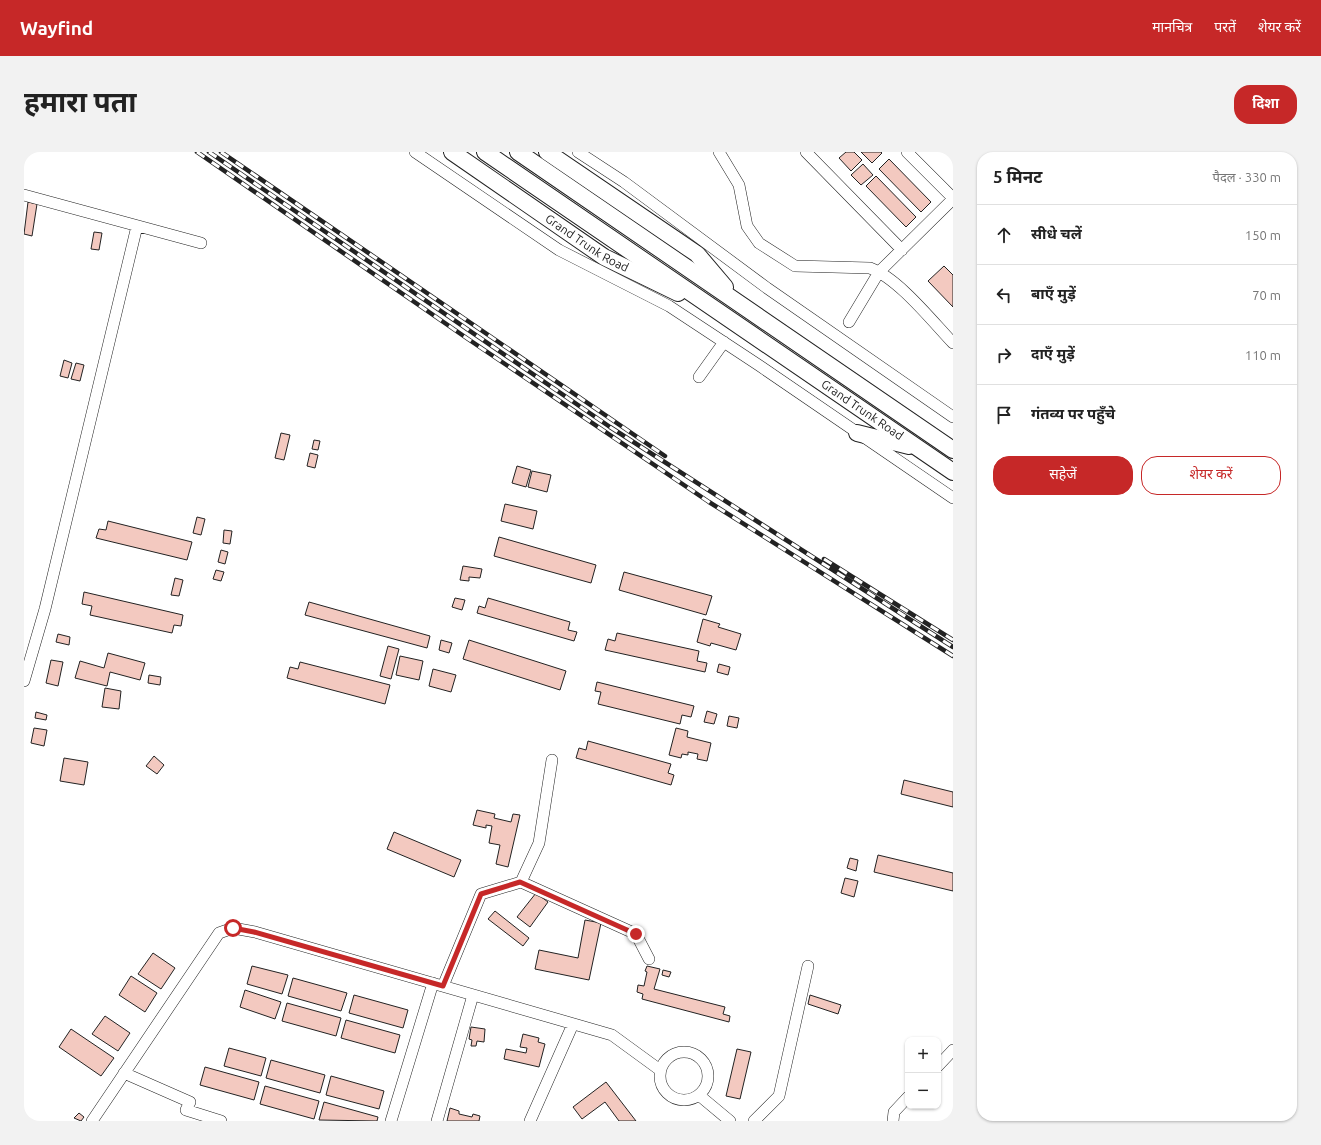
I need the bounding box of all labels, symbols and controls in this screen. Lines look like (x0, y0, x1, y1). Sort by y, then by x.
text: Wayfind (20, 17, 93, 39)
text: मानचित्र (1152, 19, 1192, 35)
text: परतें (1214, 19, 1236, 35)
text: शेयर करें (1258, 19, 1301, 35)
button: दिशा (1234, 85, 1297, 124)
text: हमारा पता (24, 86, 136, 117)
text: 5 मिनट (993, 167, 1042, 186)
text: पैदल · 330 m (1213, 170, 1281, 184)
street label: Grand Trunk Road (543, 211, 631, 274)
icon: ahead (993, 224, 1015, 246)
text: सीधे चलें (1031, 225, 1082, 242)
text: 150 m (1245, 228, 1281, 242)
icon: left (993, 284, 1015, 306)
text: बाएँ मुड़ें (1031, 285, 1076, 302)
text: 70 m (1252, 288, 1281, 302)
icon: right (993, 344, 1015, 366)
text: दाएँ मुड़ें (1031, 345, 1075, 362)
text: 110 m (1245, 348, 1281, 362)
street label: Grand Trunk Road (819, 377, 906, 442)
icon: arrive (993, 404, 1015, 426)
text: गंतव्य पर पहुँचे (1031, 405, 1115, 422)
button: सहेजें (993, 456, 1133, 495)
button: शेयर करें (1141, 456, 1281, 495)
route start (224, 919, 242, 937)
route end (627, 925, 645, 943)
map controls (905, 1037, 941, 1109)
button: + (905, 1037, 941, 1073)
button: − (905, 1073, 941, 1109)

